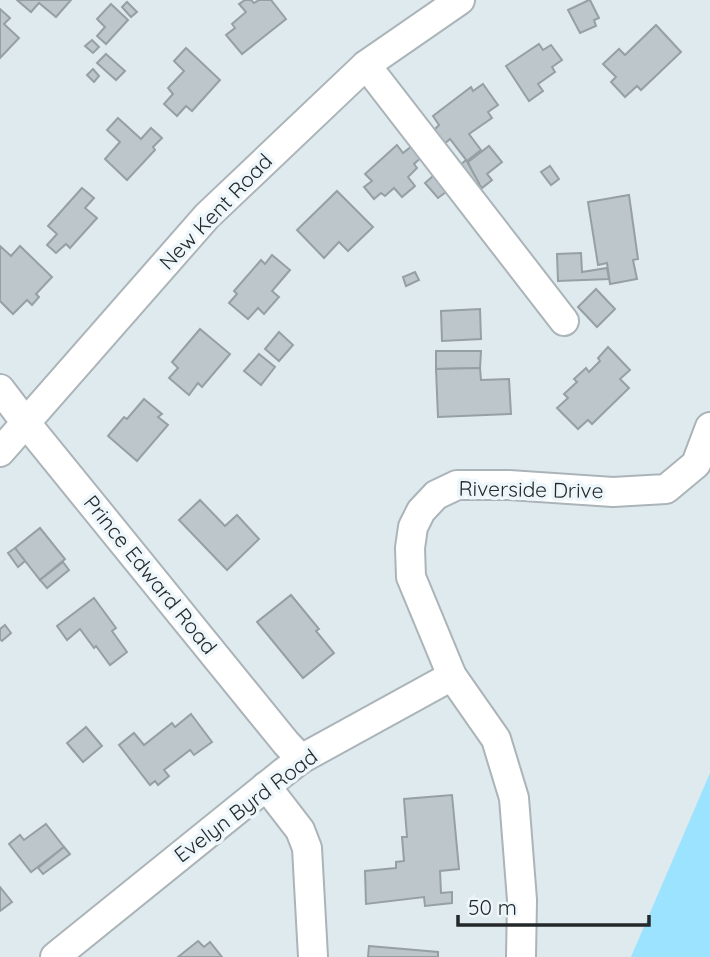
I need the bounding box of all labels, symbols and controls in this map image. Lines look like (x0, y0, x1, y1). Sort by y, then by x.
street label: New Kent Road (153, 148, 277, 275)
street label: Riverside Drive (458, 475, 604, 503)
street label: Prince Edward Road (79, 490, 223, 659)
street label: Evelyn Byrd Road (169, 743, 322, 868)
scale bar (458, 884, 649, 928)
text: 50 m (468, 894, 517, 920)

